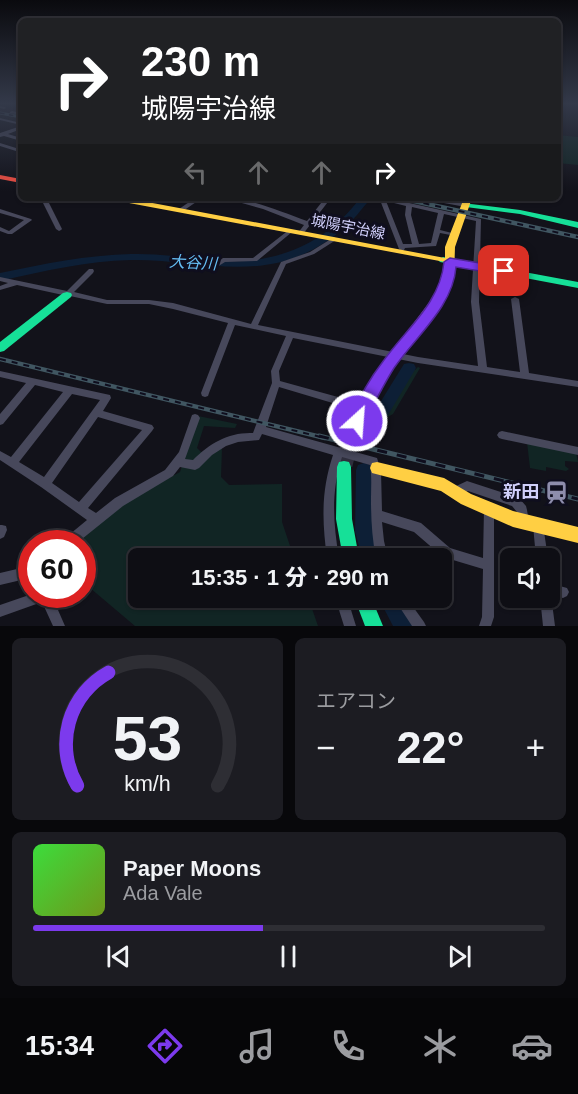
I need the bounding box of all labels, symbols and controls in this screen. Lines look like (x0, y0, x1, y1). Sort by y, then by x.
text: 230 m (141, 38, 260, 85)
icon: right (42, 42, 120, 120)
text: 城陽宇治線 (141, 94, 276, 124)
icon: left (179, 156, 212, 189)
icon: ahead (242, 156, 275, 189)
icon: ahead (305, 156, 338, 189)
icon: right (368, 156, 401, 189)
street label: 城陽宇治線 (310, 211, 387, 242)
pin (478, 245, 529, 296)
water label: 大谷川 (169, 253, 219, 272)
icon: arrive (487, 254, 520, 287)
position arrow (325, 389, 389, 453)
station icon: 新田 (544, 479, 570, 505)
place label: 新田 (503, 482, 539, 502)
speed limit sign: 60 (18, 530, 96, 608)
map controls (500, 548, 560, 608)
button: sound (500, 548, 560, 608)
text: 15:35 · 1 分 · 290 m (191, 565, 389, 590)
text: エアコン (316, 690, 396, 712)
text: 53 (113, 704, 182, 773)
text: 22° (396, 722, 465, 773)
text: − (316, 729, 335, 766)
text: + (526, 729, 545, 766)
text: km/h (124, 772, 171, 796)
text: Paper Moons (123, 856, 261, 881)
text: Ada Vale (123, 882, 203, 904)
icon: previous (102, 940, 135, 973)
icon: pause (272, 940, 305, 973)
icon: next (443, 940, 476, 973)
icon: directions (144, 1025, 186, 1067)
icon: music (236, 1025, 278, 1067)
icon: phone (327, 1025, 369, 1067)
icon: climate (419, 1025, 461, 1067)
icon: car (511, 1025, 553, 1067)
text: 15:34 (25, 1031, 94, 1061)

